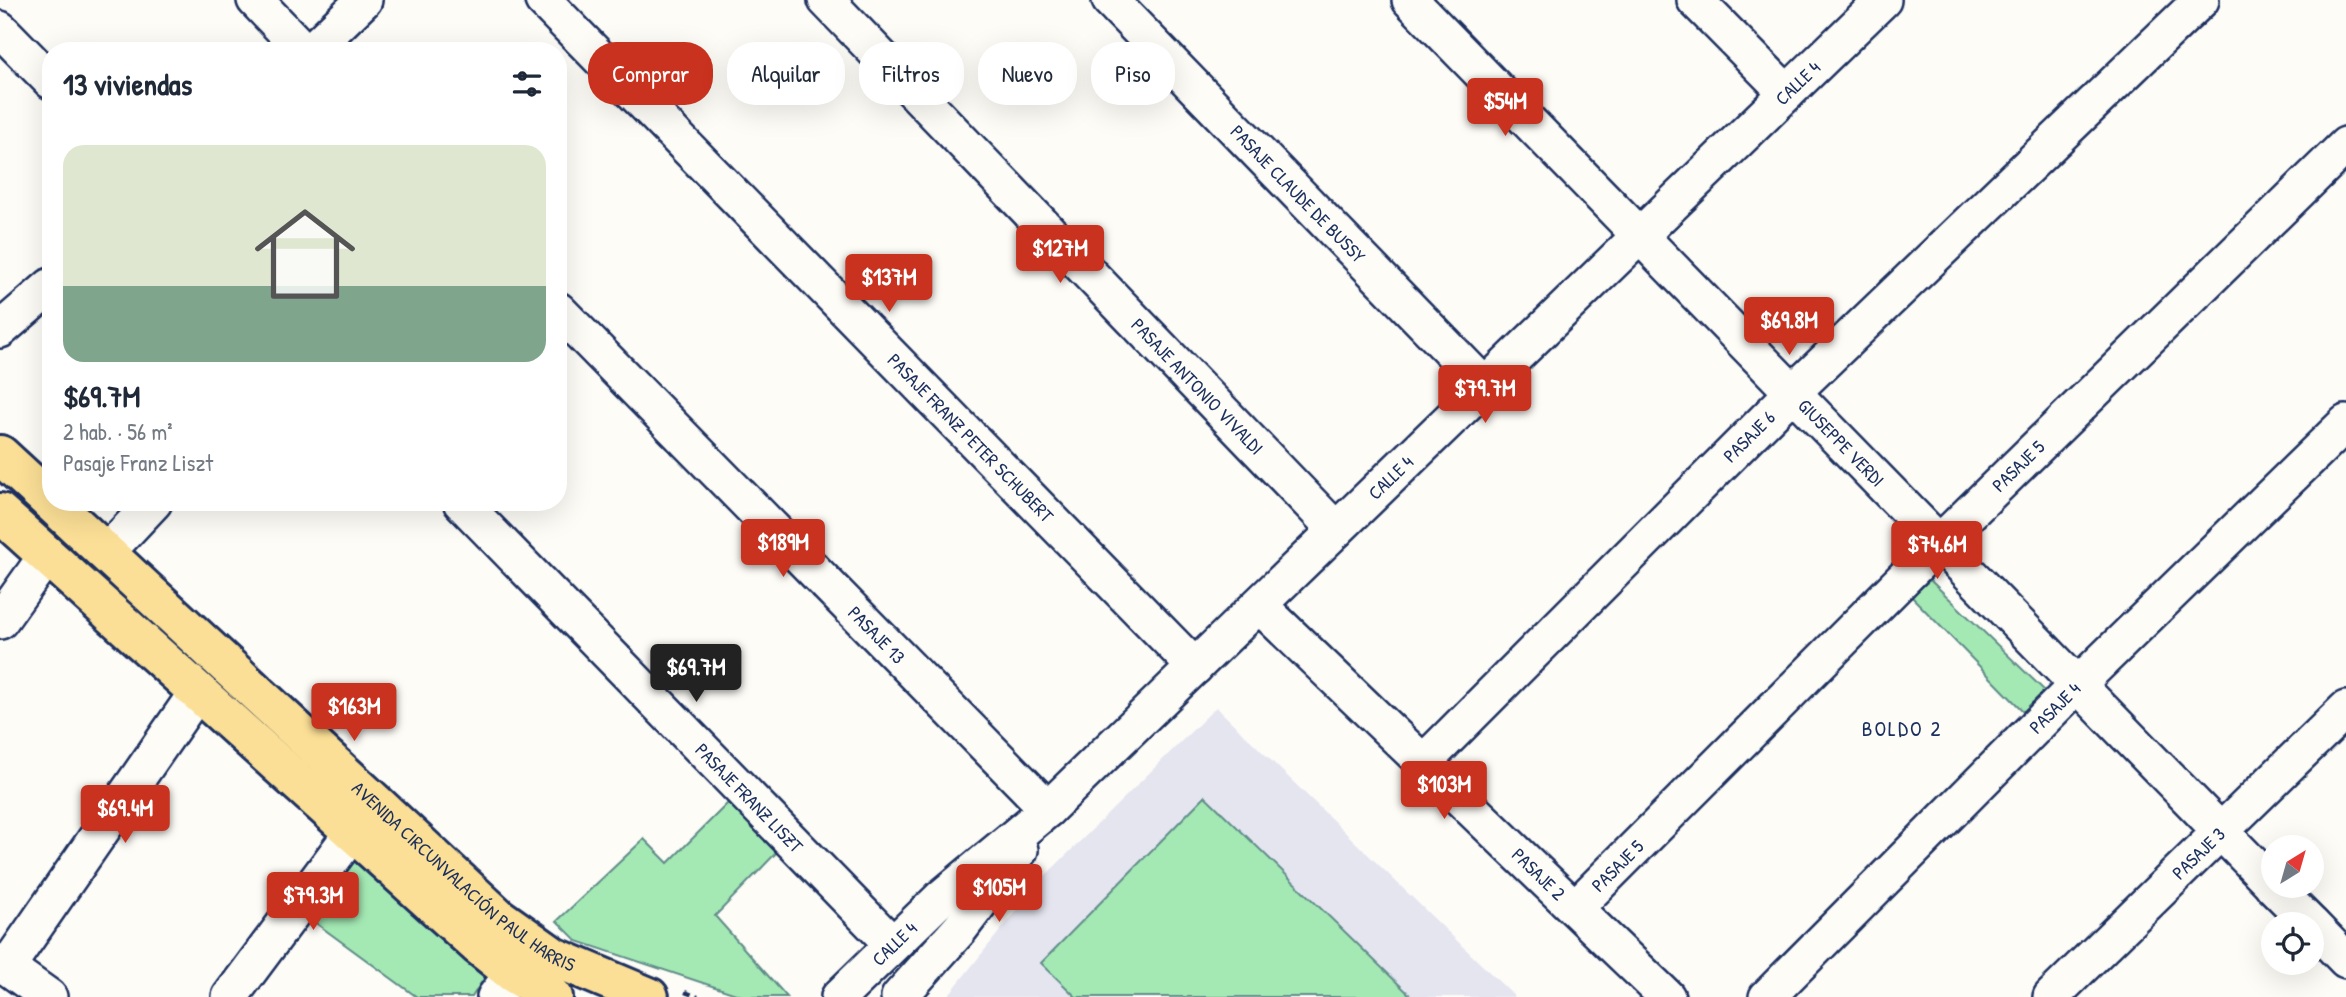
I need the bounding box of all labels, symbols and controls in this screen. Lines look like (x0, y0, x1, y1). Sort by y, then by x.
chip: Comprar (588, 42, 713, 105)
chip: Alquilar (727, 42, 845, 105)
chip: Filtros (859, 42, 964, 105)
chip: Nuevo (978, 42, 1077, 105)
chip: Piso (1091, 42, 1175, 105)
street label: CALLE 4 (1769, 55, 1826, 111)
text: 13 viviendas (63, 64, 192, 104)
icon: filters (508, 65, 546, 103)
pin: $54M (1464, 78, 1546, 138)
text: $54M (1483, 85, 1527, 116)
street label: PASAJE CLAUDE DE BUSSY (1225, 119, 1372, 269)
icon: home (242, 191, 368, 317)
pin: $127M (1011, 226, 1109, 285)
text: $127M (1032, 232, 1088, 263)
pin: $137M (840, 254, 938, 314)
text: $137M (861, 261, 917, 292)
pin: $69.8M (1732, 298, 1846, 357)
text: $69.8M (1760, 304, 1818, 335)
street label: PASAJE ANTONIO VIVALDI (1126, 312, 1270, 460)
street label: PASAJE FRANZ PETER SCHUBERT (882, 347, 1060, 529)
pin: $79.7M (1428, 366, 1542, 425)
text: $79.7M (1454, 372, 1516, 403)
text: $69.7M (63, 376, 140, 416)
street label: GIUSEPPE VERDI (1793, 393, 1890, 492)
street label: PASAJE 6 (1717, 405, 1781, 468)
text: 2 hab. · 56 m² (63, 416, 172, 447)
street label: PASAJE 5 (1986, 434, 2050, 498)
text: Pasaje Franz Liszt (63, 447, 213, 478)
street label: CALLE 4 (1362, 449, 1419, 505)
pin: $189M (734, 520, 832, 579)
pin: $74.6M (1880, 522, 1994, 581)
text: $189M (757, 526, 809, 557)
text: $74.6M (1907, 528, 1967, 559)
street label: PASAJE 13 (842, 600, 911, 669)
pin: $69.7M (639, 644, 753, 704)
text: $69.7M (666, 651, 726, 682)
street label: PASAJE 4 (2023, 676, 2086, 739)
pin: $163M (305, 684, 403, 743)
text: $163M (327, 690, 381, 721)
district label: BOLDO 2 (1862, 714, 1942, 743)
street label: PASAJE FRANZ LISZT (690, 737, 810, 859)
pin: $103M (1395, 762, 1493, 821)
text: $103M (1417, 768, 1471, 799)
street label: AVENIDA CIRCUNVALACIÓN PAUL HARRIS (346, 775, 580, 978)
pin: $69.4M (68, 786, 182, 845)
text: $69.4M (97, 792, 153, 823)
street label: PASAJE 3 (2166, 821, 2231, 885)
street label: PASAJE 5 (1585, 834, 1649, 897)
north arrow (2261, 835, 2324, 898)
map controls (2261, 835, 2324, 975)
street label: PASAJE 2 (1506, 842, 1571, 906)
pin: $105M (950, 864, 1048, 924)
text: $105M (972, 871, 1026, 902)
pin: $79.3M (256, 872, 370, 932)
text: $79.3M (283, 879, 343, 910)
button: locate (2261, 912, 2324, 975)
street label: CALLE 4 (866, 915, 923, 971)

